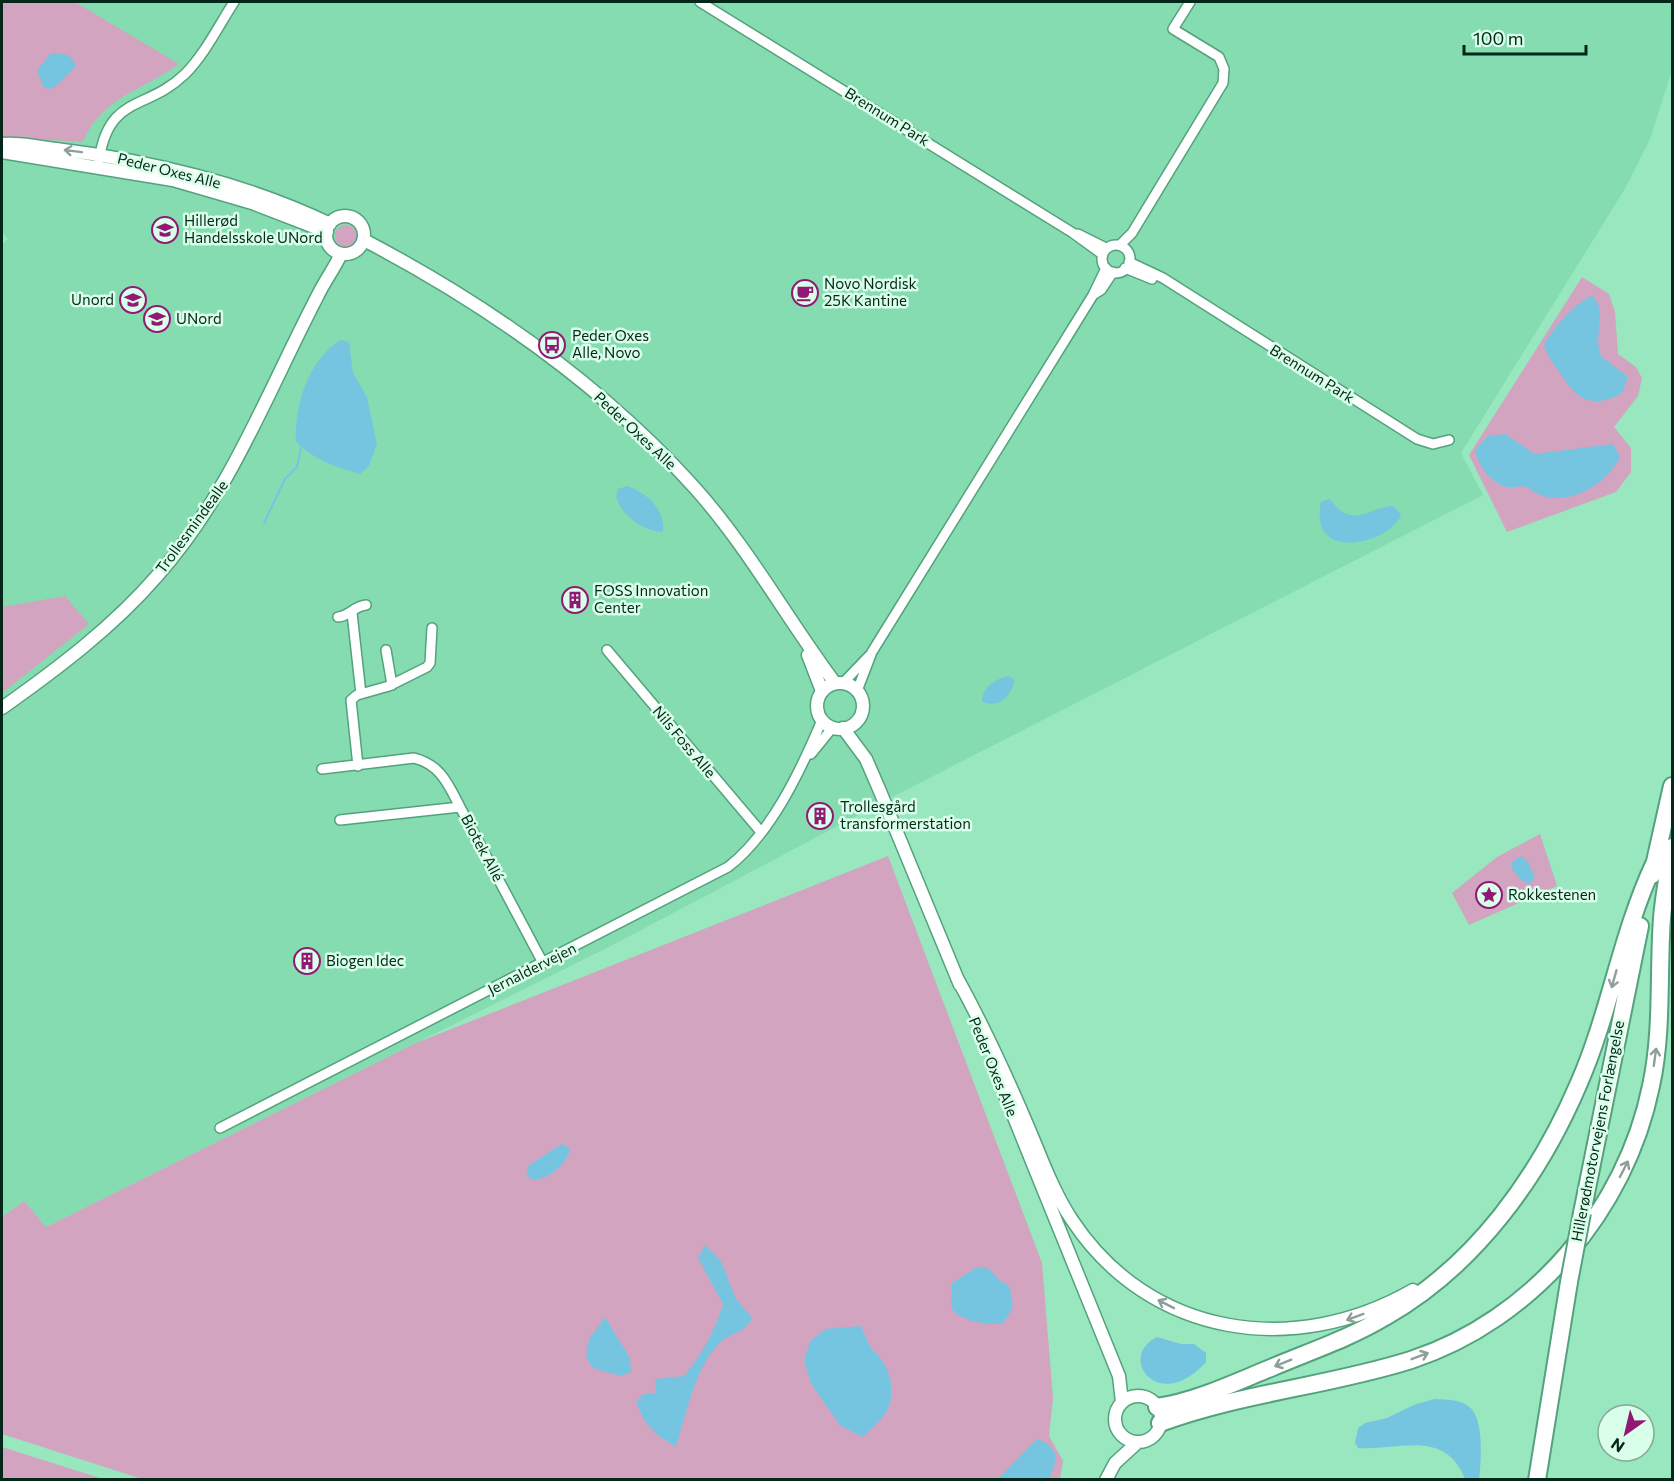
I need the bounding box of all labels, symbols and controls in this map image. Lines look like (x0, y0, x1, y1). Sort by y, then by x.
scale bar (1464, 18, 1586, 56)
text: 100 m (1473, 27, 1523, 49)
street label: Brennum Park (842, 83, 933, 149)
one-way arrow (63, 145, 83, 156)
street label: Peder Oxes Alle (116, 149, 223, 192)
place label: Hillerød Handelsskole UNord (184, 211, 323, 246)
school or university icon: Hillerød Handelsskole UNord (150, 215, 180, 245)
place label: Novo Nordisk 25K Kantine (824, 274, 917, 309)
cafe icon: Novo Nordisk 25K Kantine (790, 278, 820, 308)
school or university icon: Unord (118, 285, 148, 315)
place label: Unord (71, 290, 114, 308)
school or university icon: UNord (142, 304, 172, 334)
place label: UNord (176, 309, 222, 327)
place label: Peder Oxes Alle, Novo (572, 326, 649, 361)
bus stop icon: Peder Oxes Alle, Novo (537, 330, 567, 360)
street label: Brennum Park (1267, 340, 1358, 406)
street label: Peder Oxes Alle (591, 388, 681, 473)
street label: Trollesmindealle (151, 476, 231, 577)
place label: FOSS Innovation Center (594, 581, 708, 616)
building icon: FOSS Innovation Center (560, 585, 590, 615)
street label: Nils Foss Alle (650, 702, 720, 781)
place label: Trollesgård transformerstation (840, 797, 971, 832)
building icon: Trollesgård transformerstation (805, 801, 835, 831)
street label: Biotek Allé (458, 811, 508, 884)
place icon: Rokkestenen (1474, 880, 1504, 910)
place label: Rokkestenen (1508, 885, 1596, 903)
street label: Jernaldervejen (484, 938, 579, 998)
building icon: Biogen Idec (292, 946, 322, 976)
place label: Biogen Idec (326, 951, 404, 969)
one-way arrow (1608, 969, 1619, 988)
street label: Peder Oxes Alle (966, 1014, 1022, 1119)
street label: Hillerødmotorvejens Forlængelse (1567, 1019, 1627, 1243)
one-way arrow (1650, 1048, 1661, 1068)
one-way arrow (1618, 1160, 1630, 1178)
one-way arrow (1158, 1297, 1176, 1309)
one-way arrow (1346, 1312, 1365, 1323)
one-way arrow (1410, 1350, 1428, 1361)
one-way arrow (1274, 1358, 1293, 1369)
north arrow (1596, 1403, 1656, 1463)
text: N (1607, 1435, 1628, 1457)

